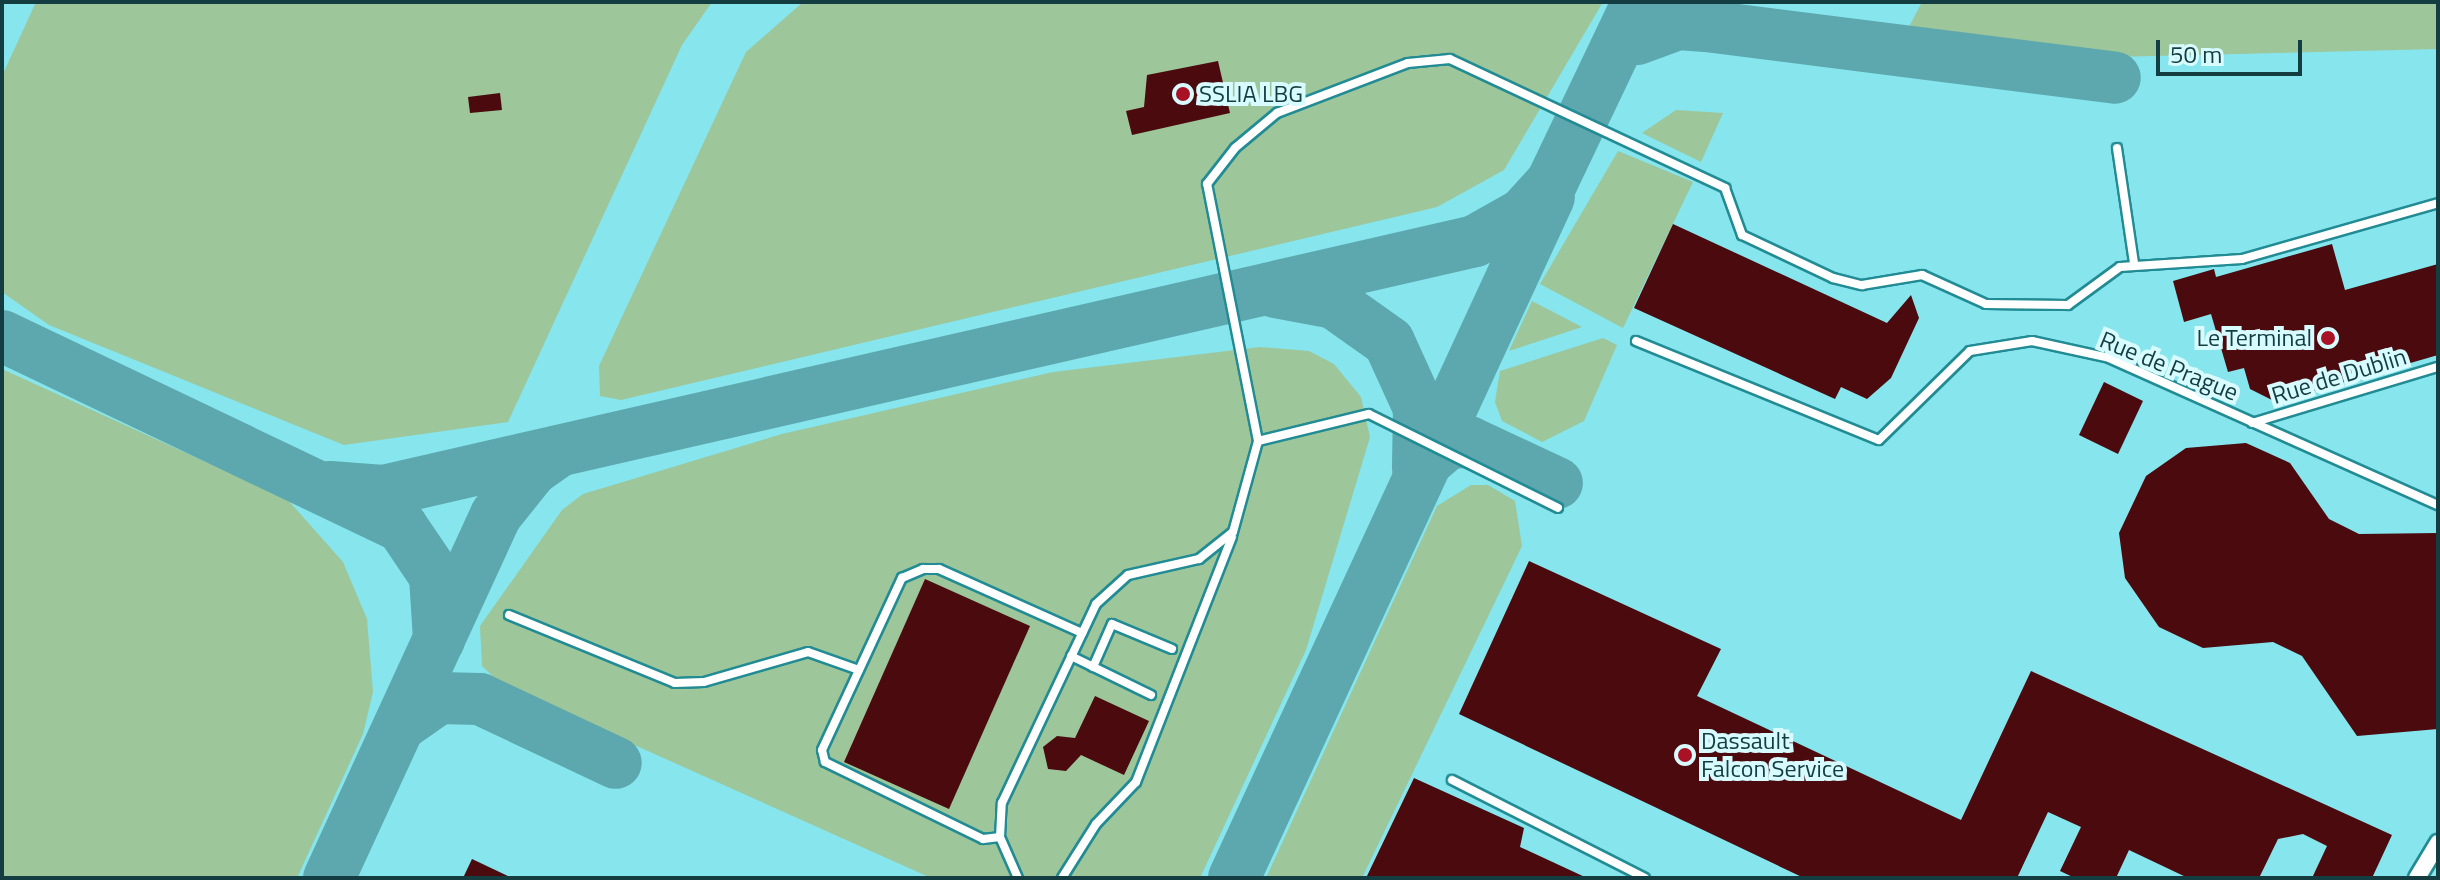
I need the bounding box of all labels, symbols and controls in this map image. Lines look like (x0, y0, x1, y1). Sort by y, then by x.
scale bar (2160, 24, 2306, 74)
text: 50 m (2170, 36, 2222, 72)
place label: SSLIA LBG (1199, 80, 1303, 108)
marker: SSLIA LBG (1174, 85, 1192, 103)
place label: Le Terminal (2197, 324, 2312, 352)
street label: Rue de Prague (2096, 325, 2242, 407)
marker: Le Terminal (2319, 329, 2337, 347)
street label: Rue de Dublin (2268, 342, 2410, 410)
place label: Dassault Falcon Service (1701, 727, 1844, 783)
marker: Dassault Falcon Service (1676, 746, 1694, 764)

